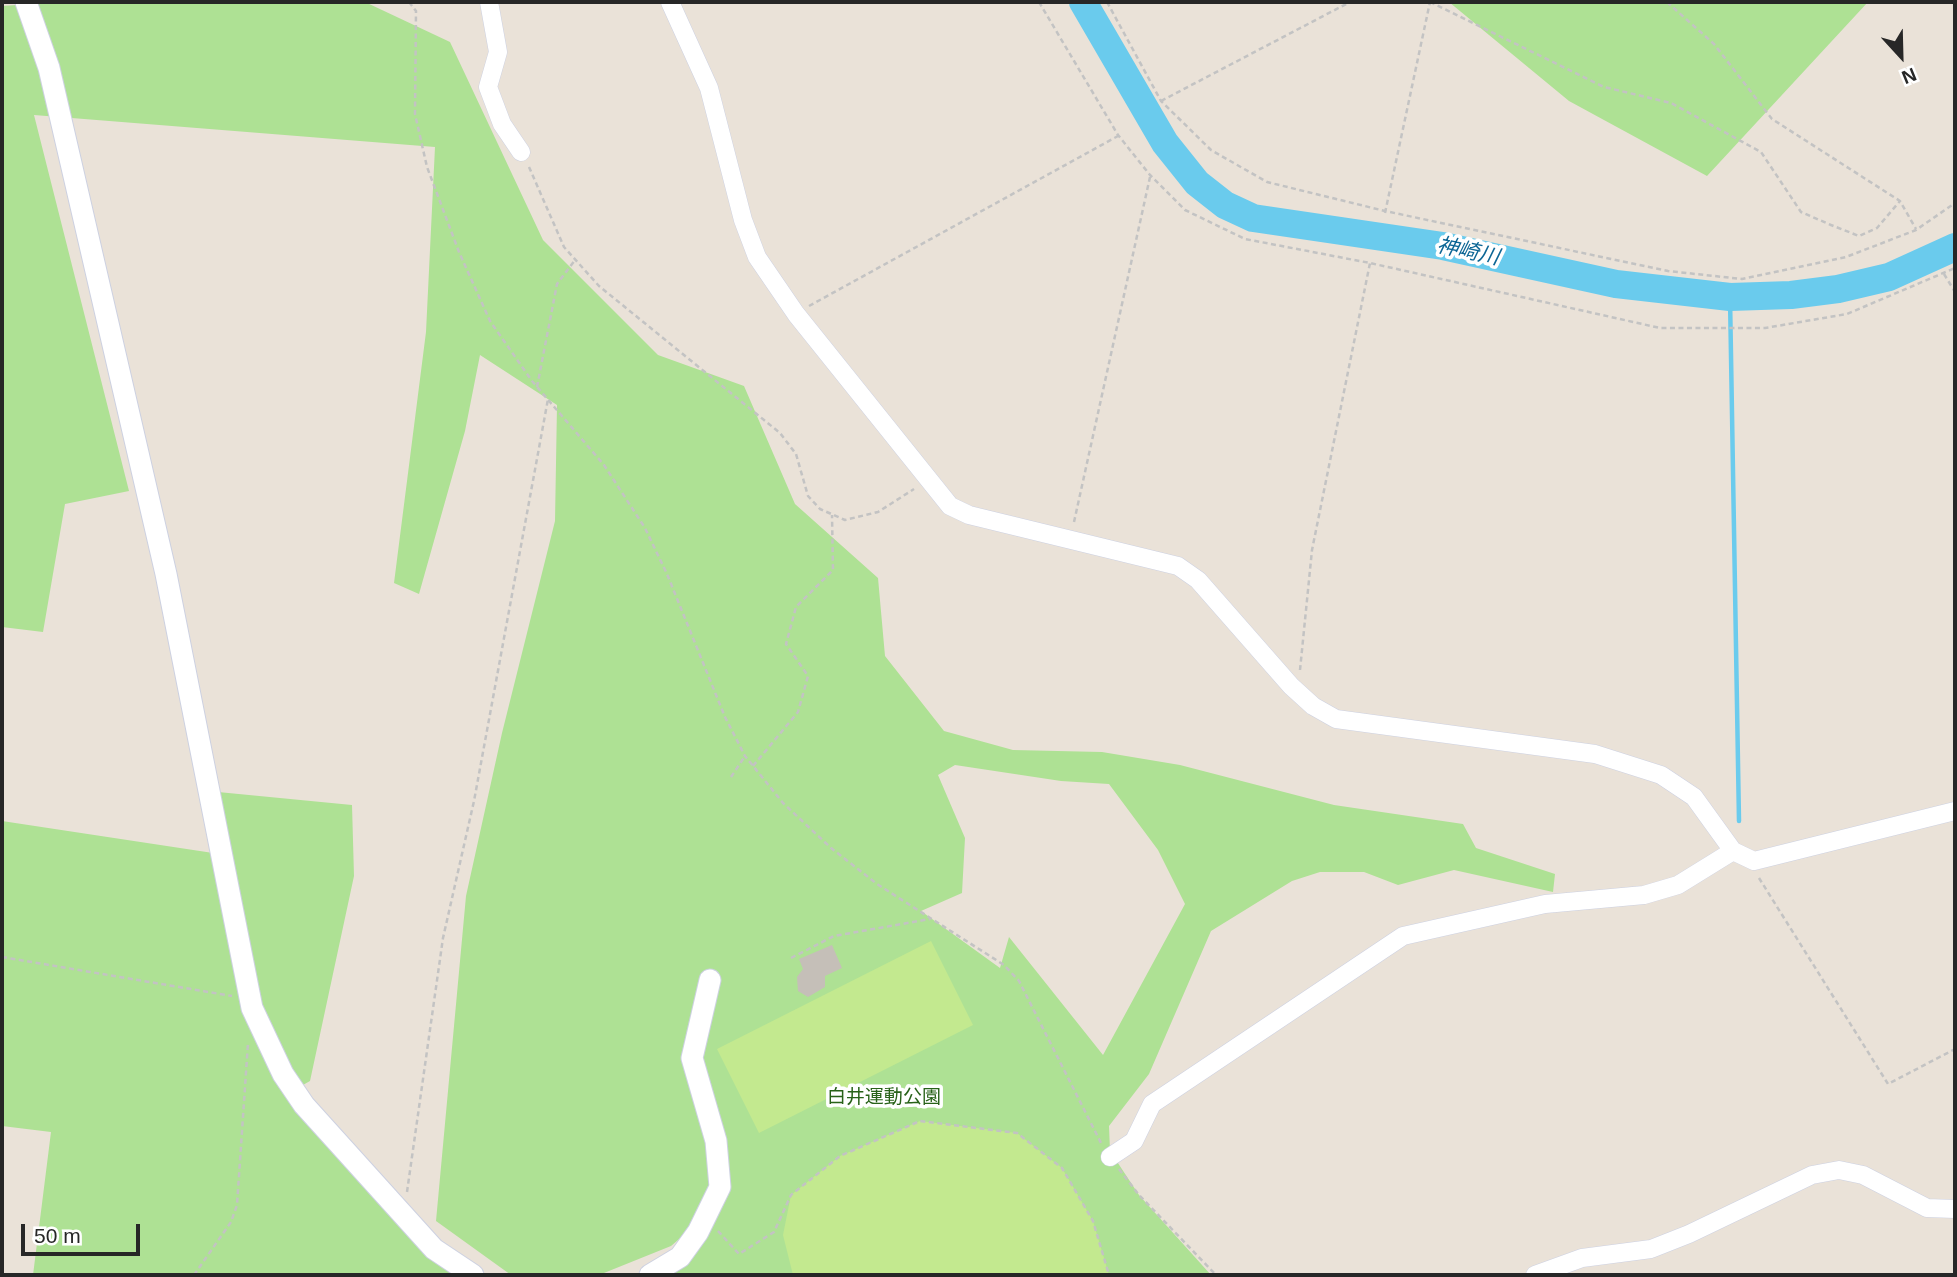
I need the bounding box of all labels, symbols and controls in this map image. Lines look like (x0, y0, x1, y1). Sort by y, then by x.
north arrow (1866, 21, 1936, 91)
text: N (1899, 64, 1919, 88)
water label: 神崎川 (1435, 233, 1501, 271)
park label: 白井運動公園 (827, 1087, 941, 1109)
scale bar (24, 1210, 144, 1254)
text: 50 m (34, 1224, 81, 1247)

